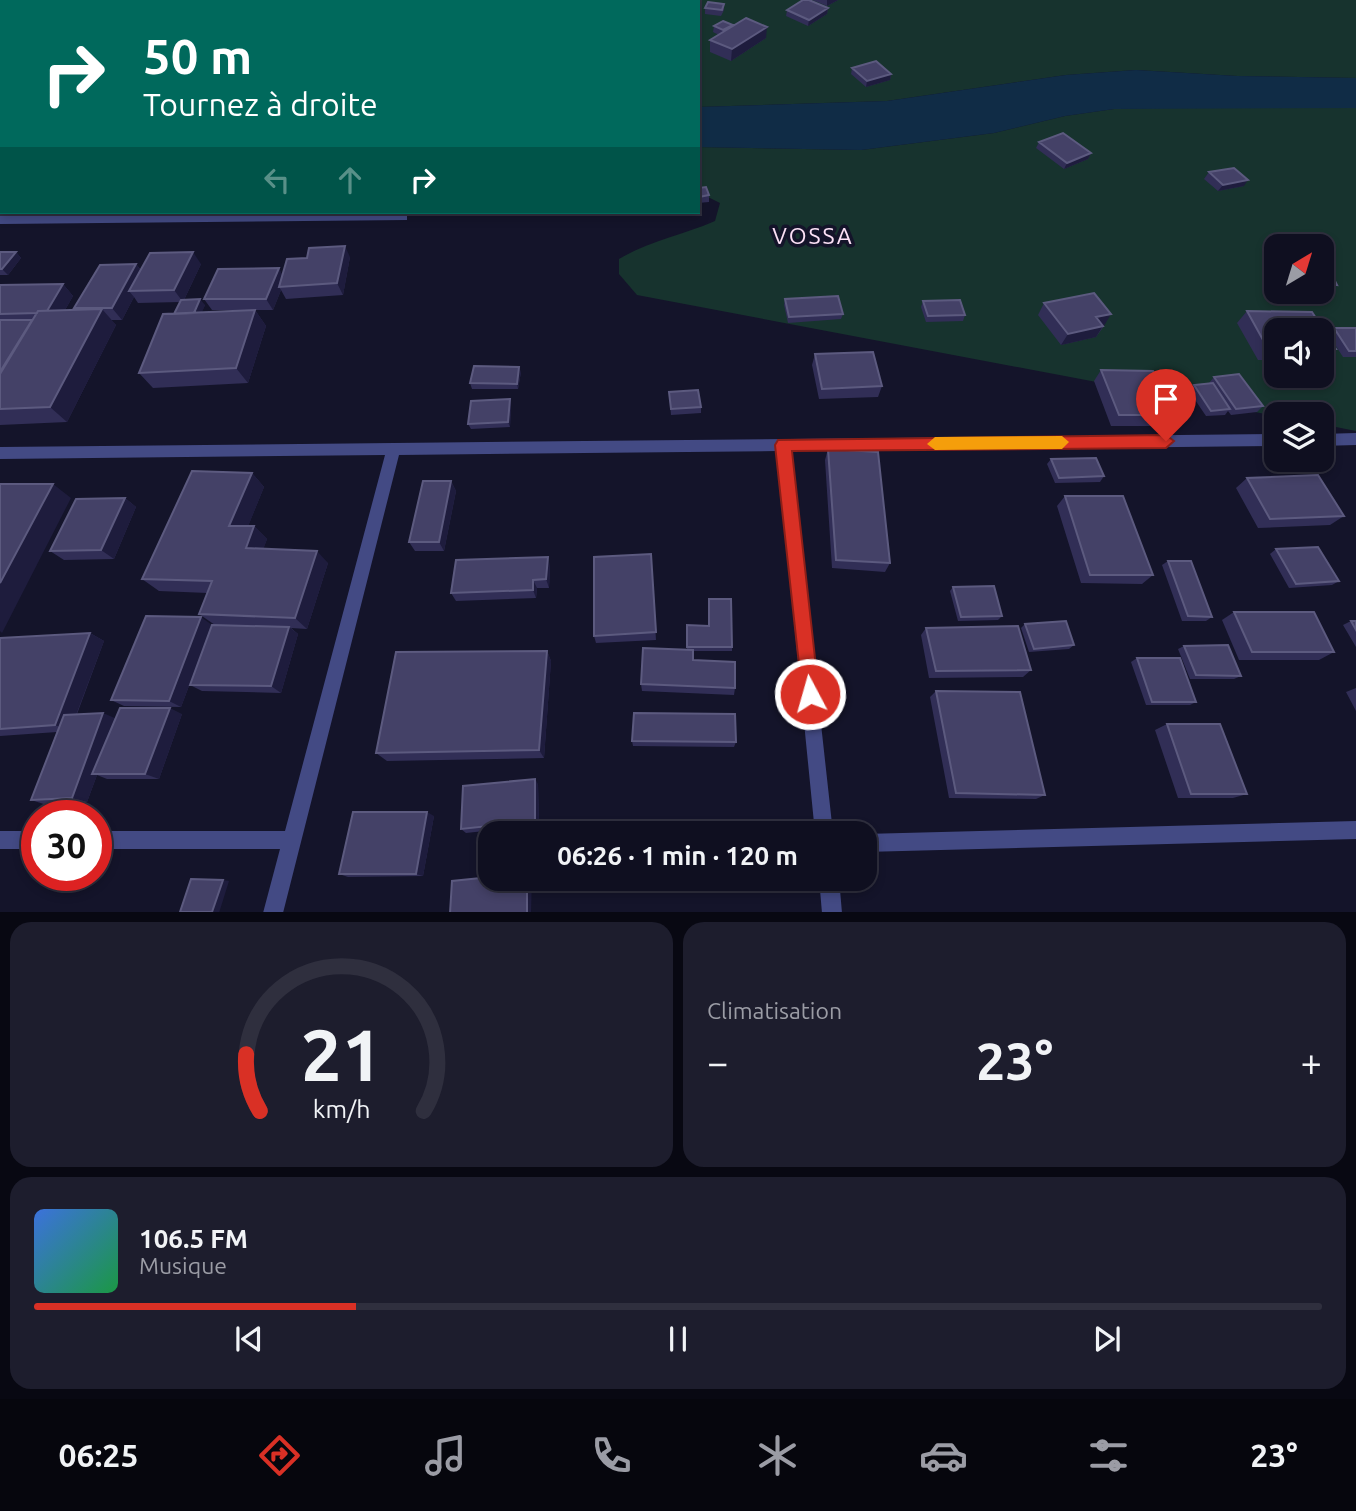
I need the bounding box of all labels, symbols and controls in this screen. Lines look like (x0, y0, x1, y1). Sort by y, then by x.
icon: right (28, 28, 119, 119)
text: 50 m (143, 28, 252, 83)
text: Tournez à droite (143, 86, 378, 122)
icon: left (258, 161, 296, 199)
icon: ahead (331, 161, 369, 199)
icon: right (404, 161, 442, 199)
district label: VOSSA (772, 223, 854, 248)
north arrow (1264, 234, 1334, 304)
map controls (1264, 234, 1334, 472)
button: sound (1264, 318, 1334, 388)
pin (1136, 369, 1196, 441)
icon: arrive (1147, 380, 1185, 418)
button: layers (1264, 402, 1334, 472)
position arrow (773, 657, 847, 731)
speed limit sign: 30 (21, 800, 112, 891)
text: 06:26 · 1 min · 120 m (557, 841, 798, 870)
text: Climatisation (707, 998, 842, 1023)
text: 21 (300, 1013, 383, 1095)
text: 23° (976, 1032, 1053, 1090)
text: − (707, 1041, 728, 1083)
text: + (1301, 1041, 1322, 1083)
text: km/h (313, 1094, 370, 1122)
text: 106.5 FM (139, 1224, 248, 1253)
text: Musique (139, 1253, 227, 1278)
icon: previous (230, 1320, 268, 1358)
icon: pause (659, 1320, 697, 1358)
icon: next (1088, 1320, 1126, 1358)
icon: directions (255, 1431, 304, 1480)
icon: music (421, 1431, 470, 1480)
icon: phone (587, 1431, 636, 1480)
icon: climate (753, 1431, 802, 1480)
icon: car (919, 1431, 968, 1480)
icon: filters (1084, 1431, 1133, 1480)
text: 06:25 (58, 1437, 138, 1473)
text: 23° (1250, 1437, 1298, 1473)

